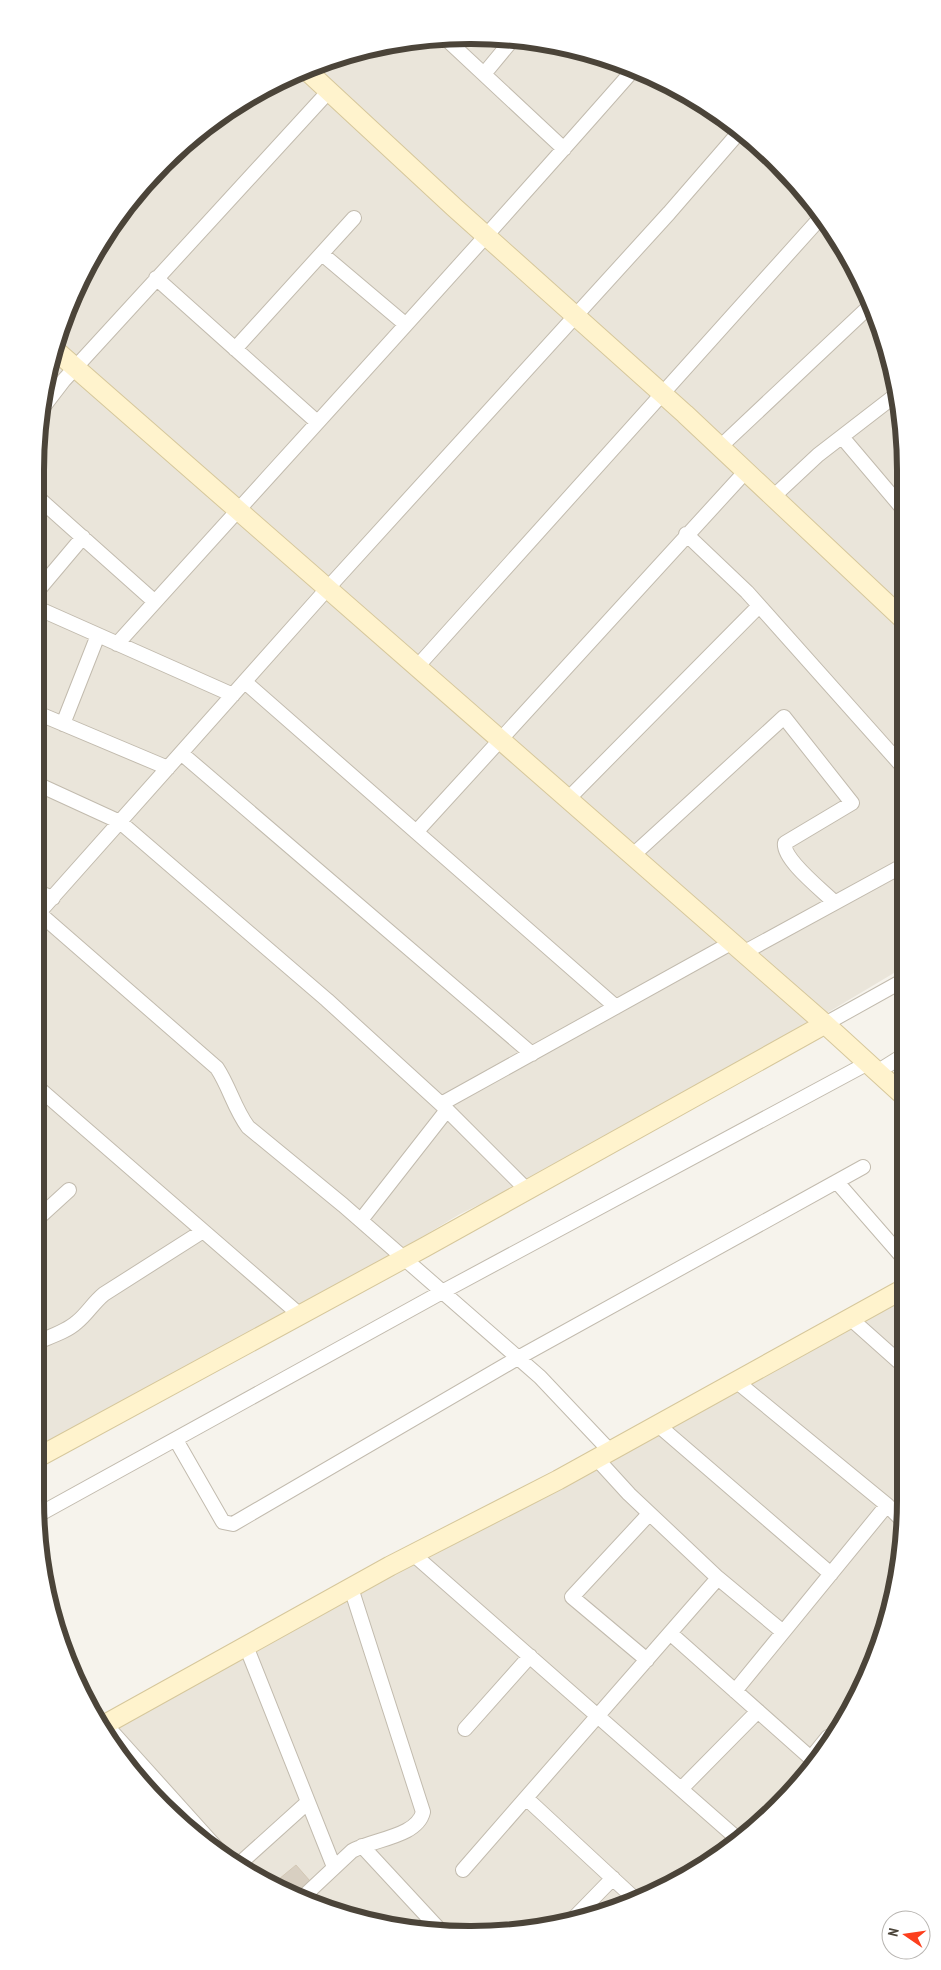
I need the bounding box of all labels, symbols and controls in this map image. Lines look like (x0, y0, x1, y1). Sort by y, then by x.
north arrow (881, 1910, 931, 1960)
text: N (884, 1926, 903, 1938)

